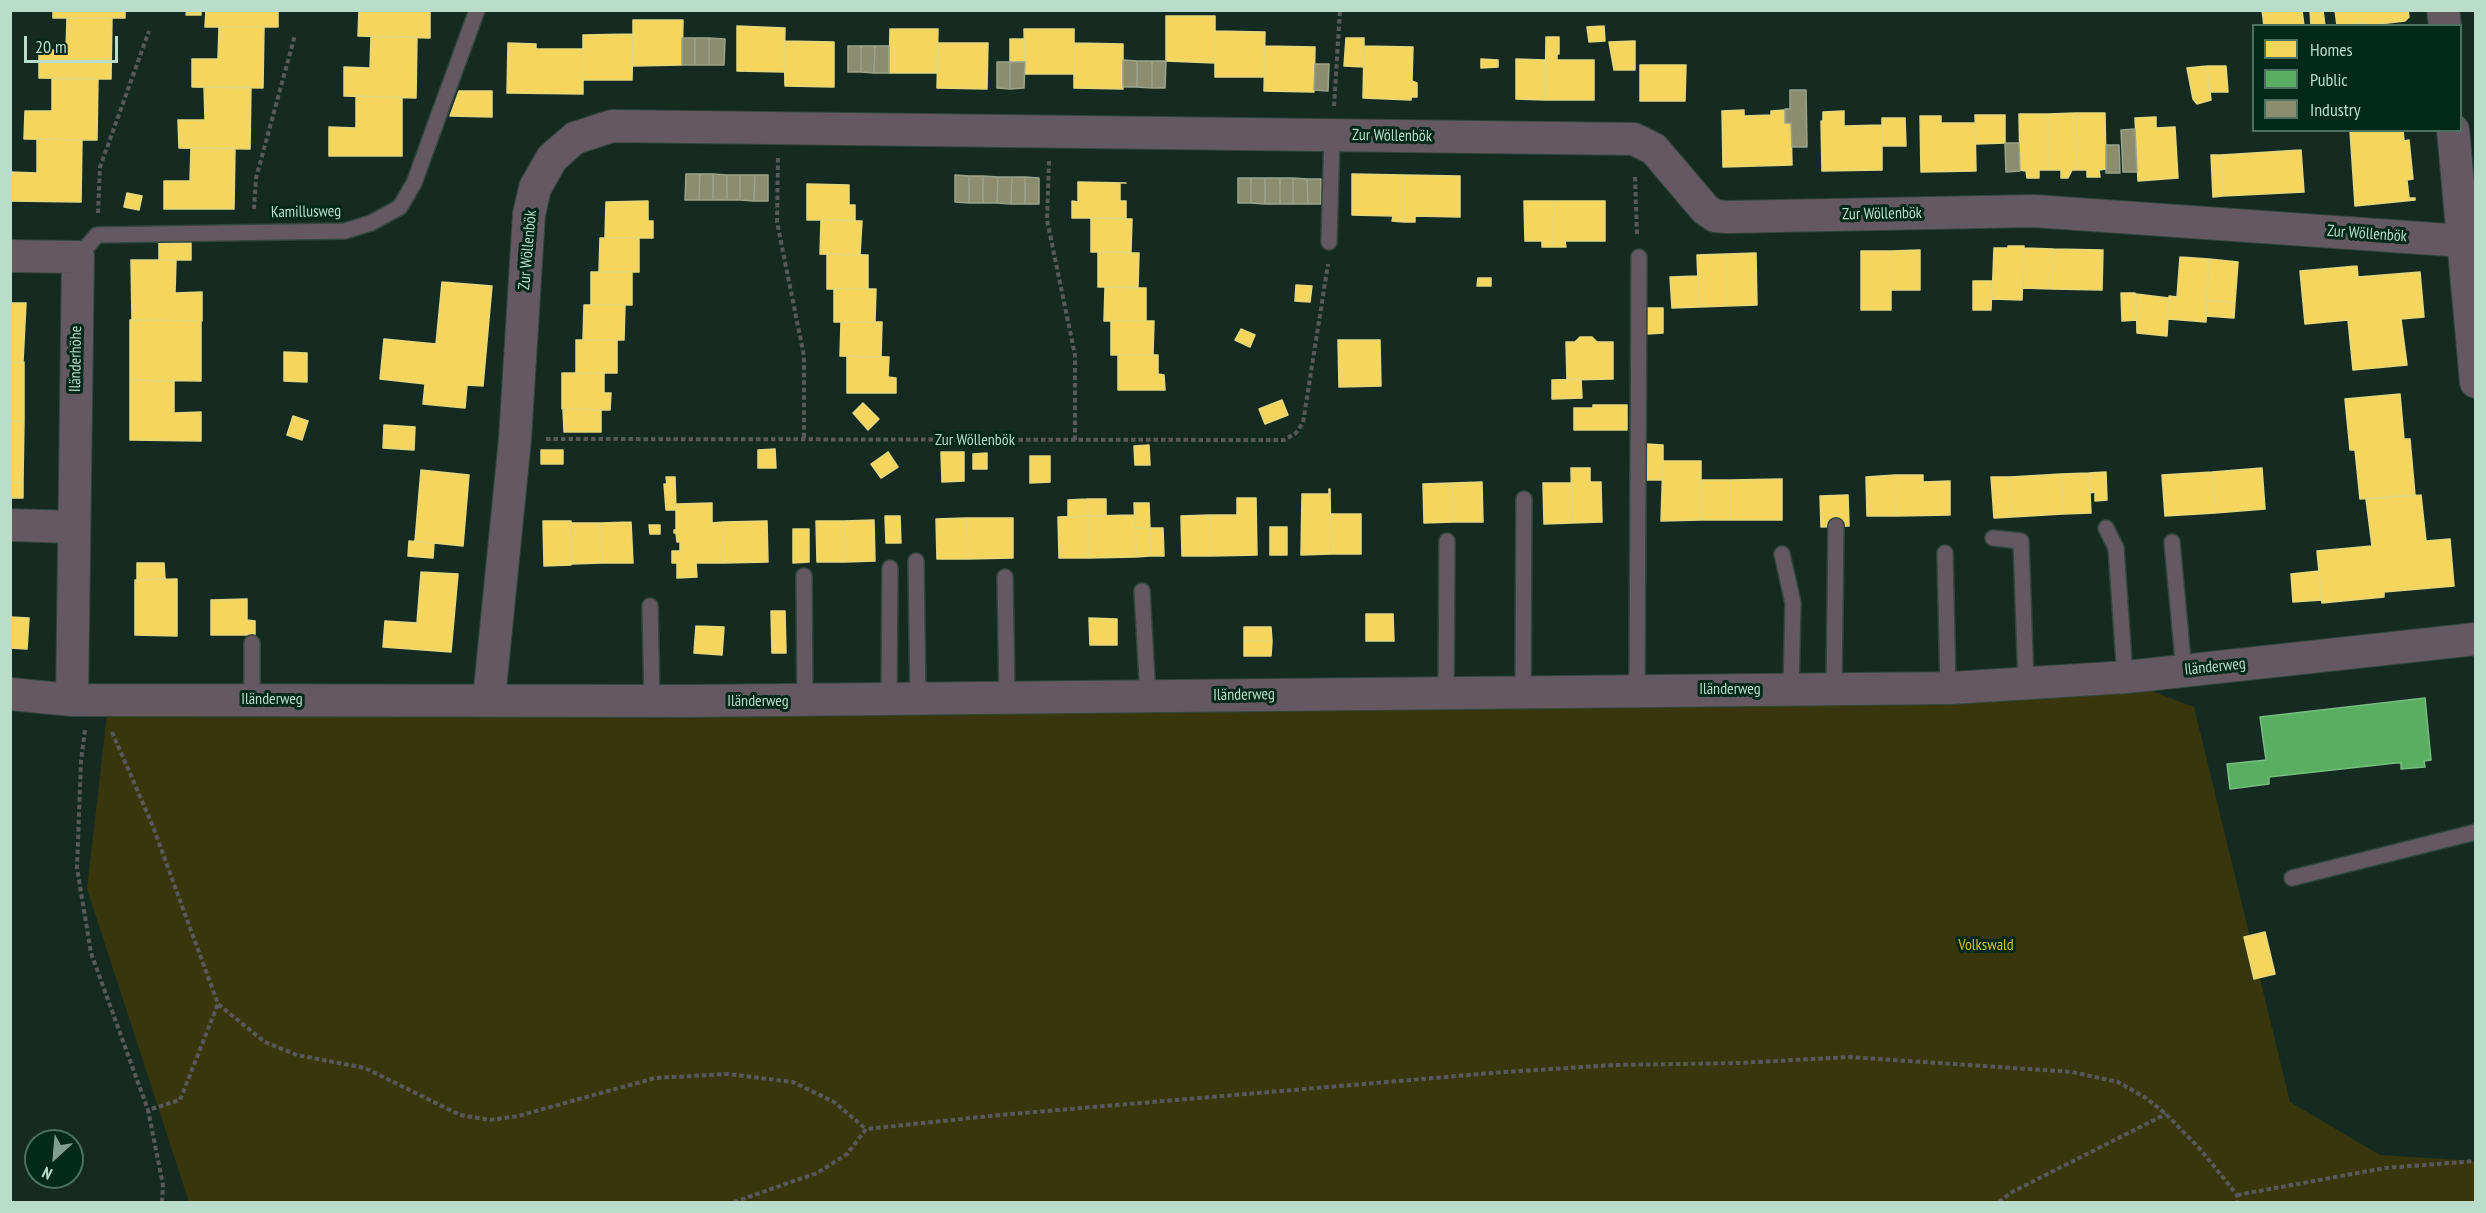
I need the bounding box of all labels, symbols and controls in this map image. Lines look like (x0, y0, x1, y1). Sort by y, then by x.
scale bar (27, 24, 122, 62)
legend (2252, 24, 2462, 132)
text: 20 m (35, 35, 67, 58)
text: Homes (2310, 38, 2353, 61)
text: Public (2310, 68, 2348, 91)
text: Industry (2310, 98, 2360, 121)
street label: Zur Wöllenbök (1352, 126, 1432, 146)
street label: Kamillusweg (271, 202, 341, 222)
street label: Zur Wöllenbök (1842, 204, 1922, 224)
street label: Zur Wöllenbök (515, 209, 541, 291)
street label: Zur Wöllenbök (2327, 222, 2407, 246)
street label: Iländerhöhe (66, 326, 86, 392)
street label: Zur Wöllenbök (935, 430, 1015, 450)
street label: Iländerweg (2183, 654, 2247, 680)
street label: Iländerweg (1699, 679, 1761, 699)
street label: Iländerweg (1213, 685, 1275, 705)
street label: Iländerweg (241, 689, 303, 709)
street label: Iländerweg (727, 691, 789, 711)
park label: Volkswald (1958, 935, 2014, 955)
north arrow (24, 1129, 84, 1189)
text: N (39, 1163, 55, 1184)

